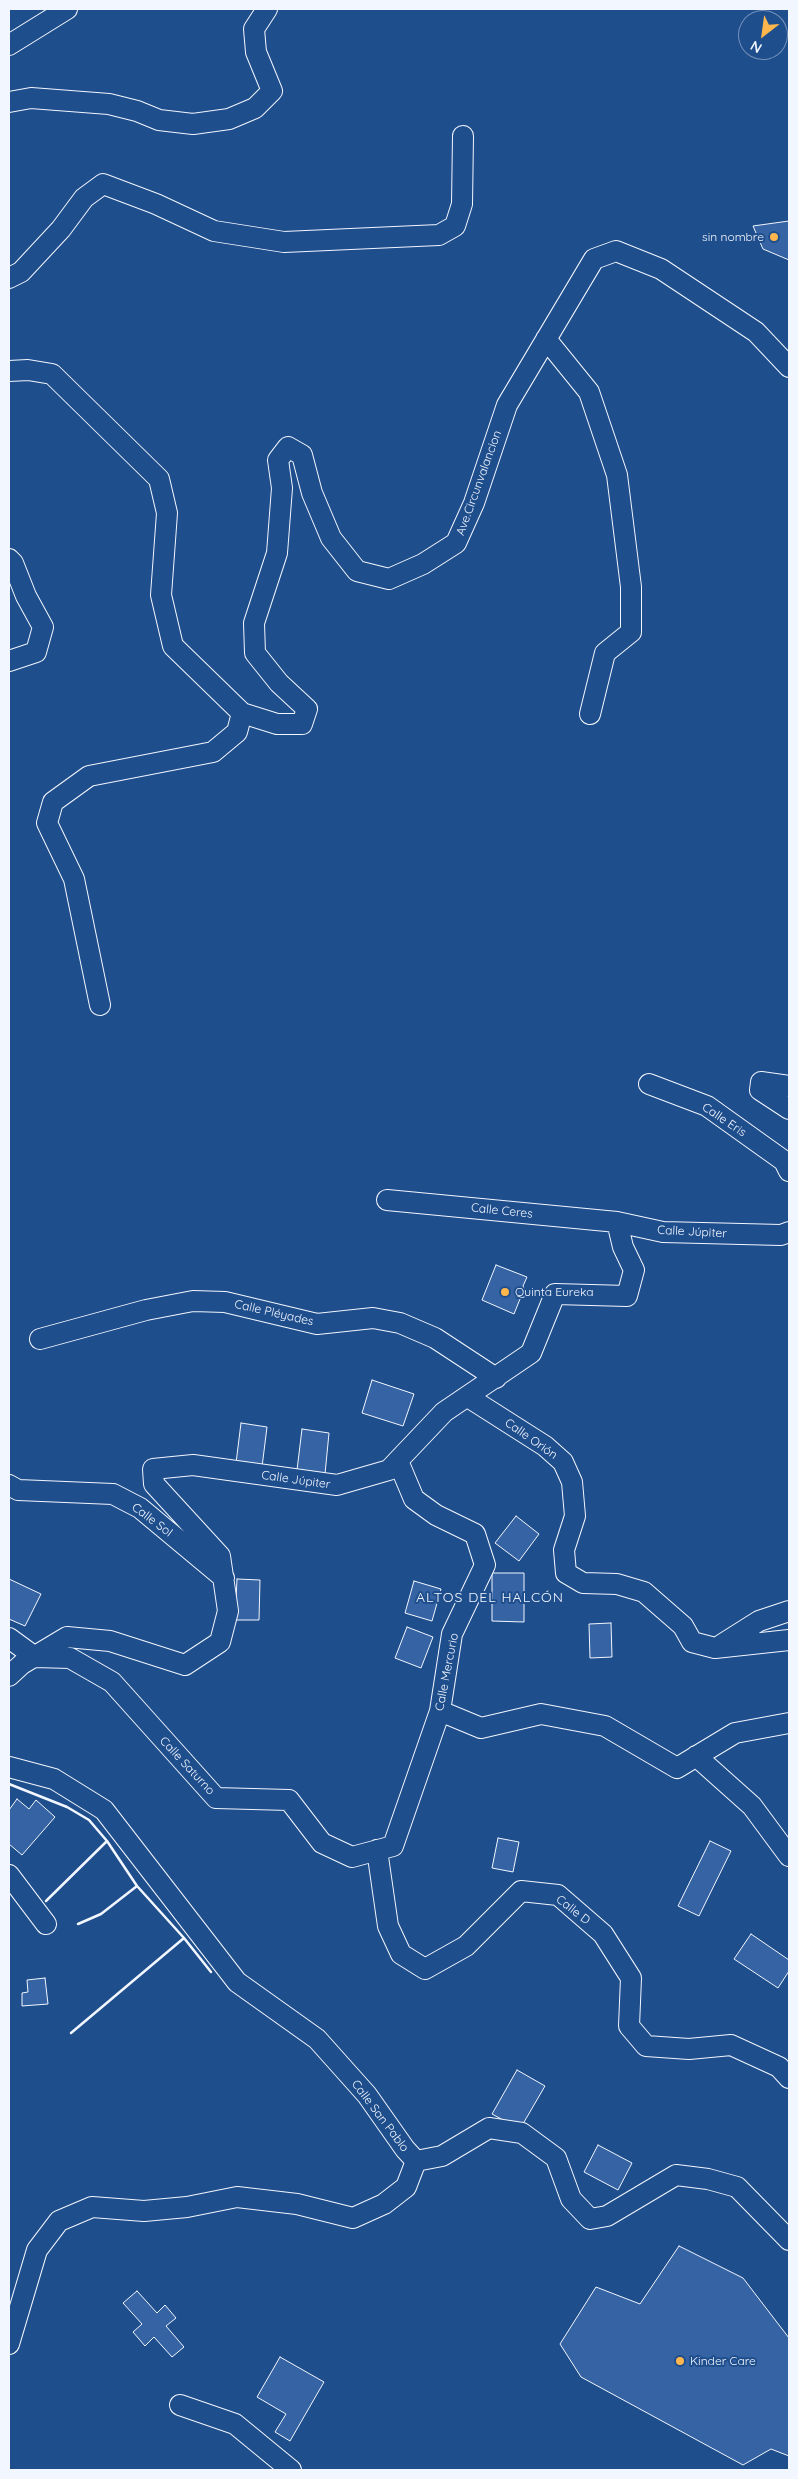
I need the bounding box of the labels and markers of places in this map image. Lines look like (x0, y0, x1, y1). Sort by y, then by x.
place label: sin nombre (702, 230, 764, 244)
marker: sin nombre (768, 231, 780, 243)
place label: Quinta Eureka (515, 1285, 594, 1299)
marker: Quinta Eureka (499, 1286, 511, 1298)
place label: Kinder Care (690, 2354, 756, 2368)
marker: Kinder Care (674, 2355, 686, 2367)

